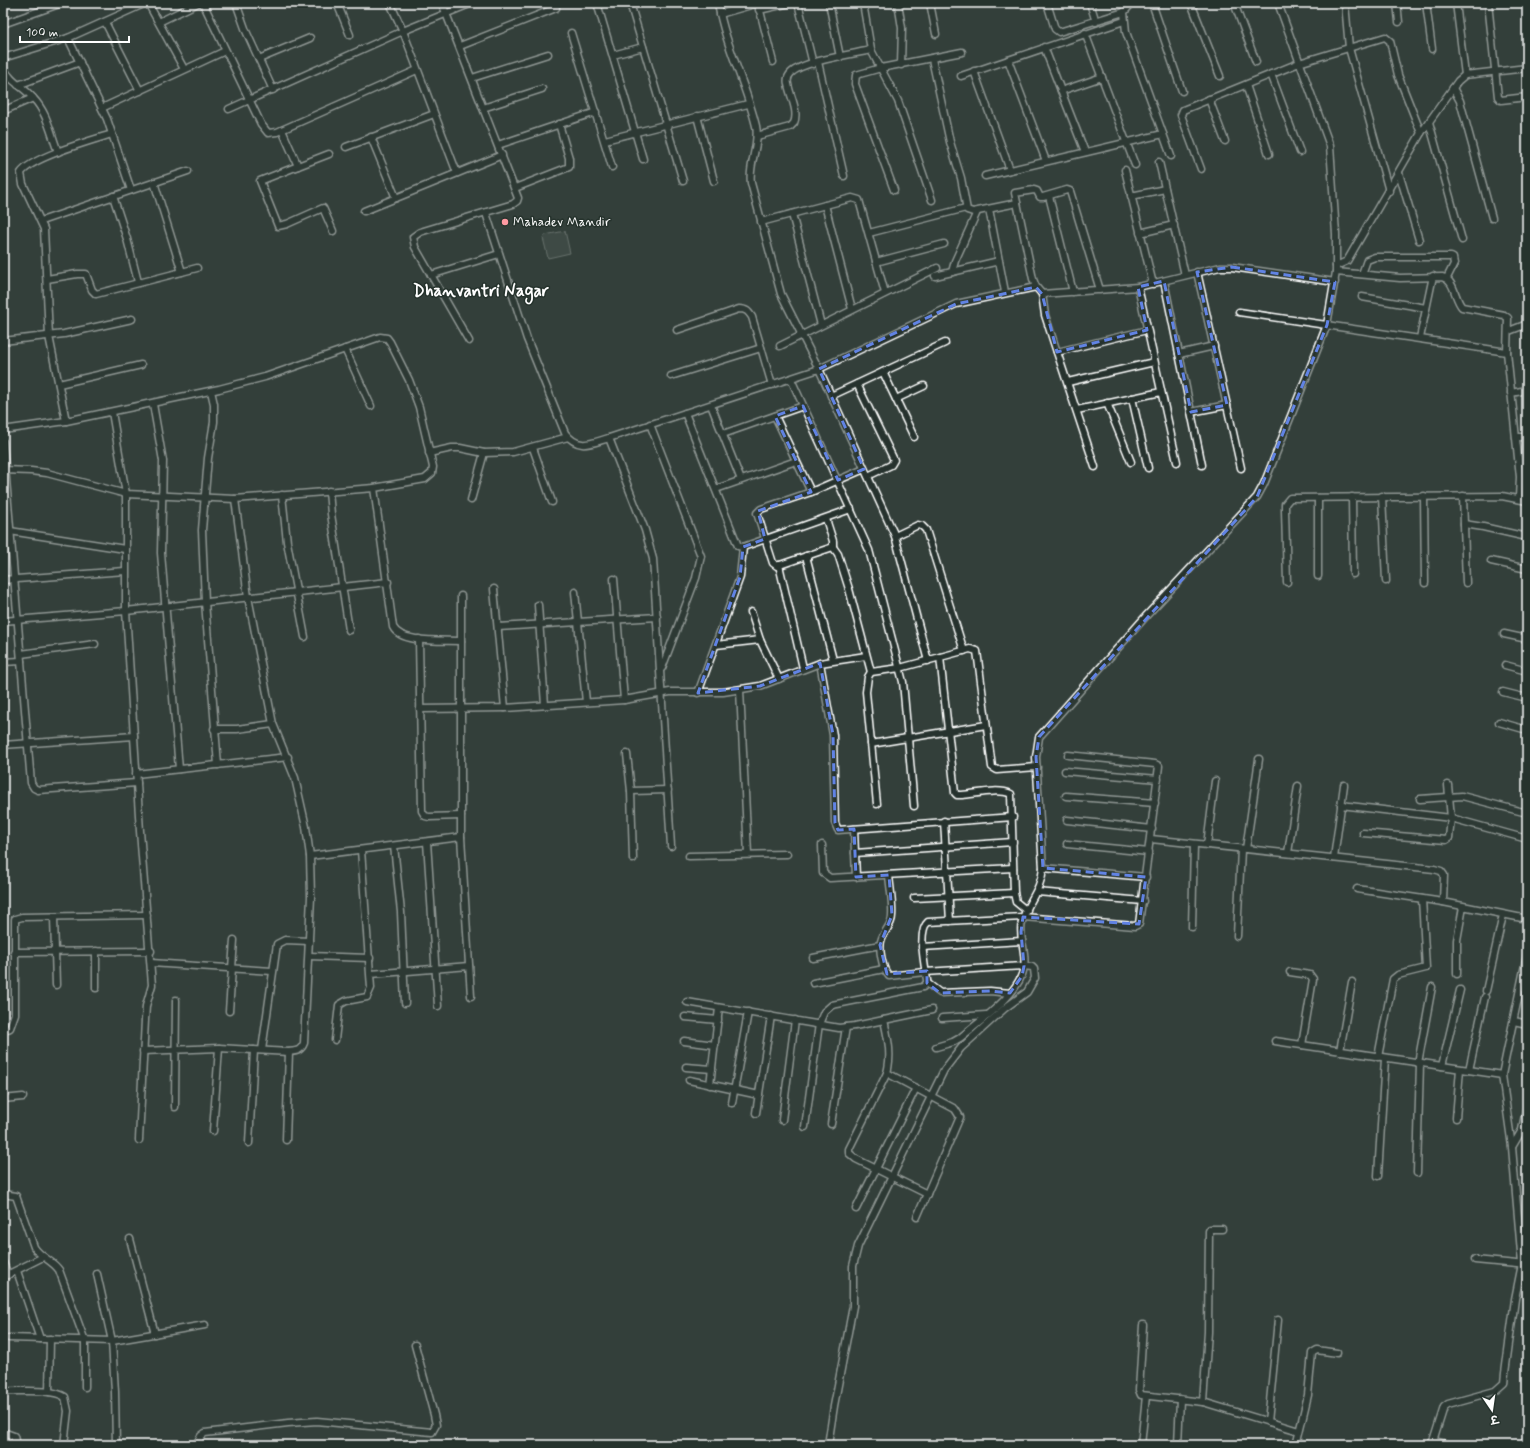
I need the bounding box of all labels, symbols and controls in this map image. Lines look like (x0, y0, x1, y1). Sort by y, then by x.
scale bar (20, 18, 129, 44)
text: 100 m (26, 25, 58, 41)
place label: Mahadev Mandir (513, 214, 611, 231)
marker: Mahadev Mandir (500, 217, 510, 227)
district label: Dhanvantri Nagar (413, 280, 549, 305)
north arrow (1472, 1390, 1512, 1430)
text: उ (1487, 1411, 1500, 1427)

